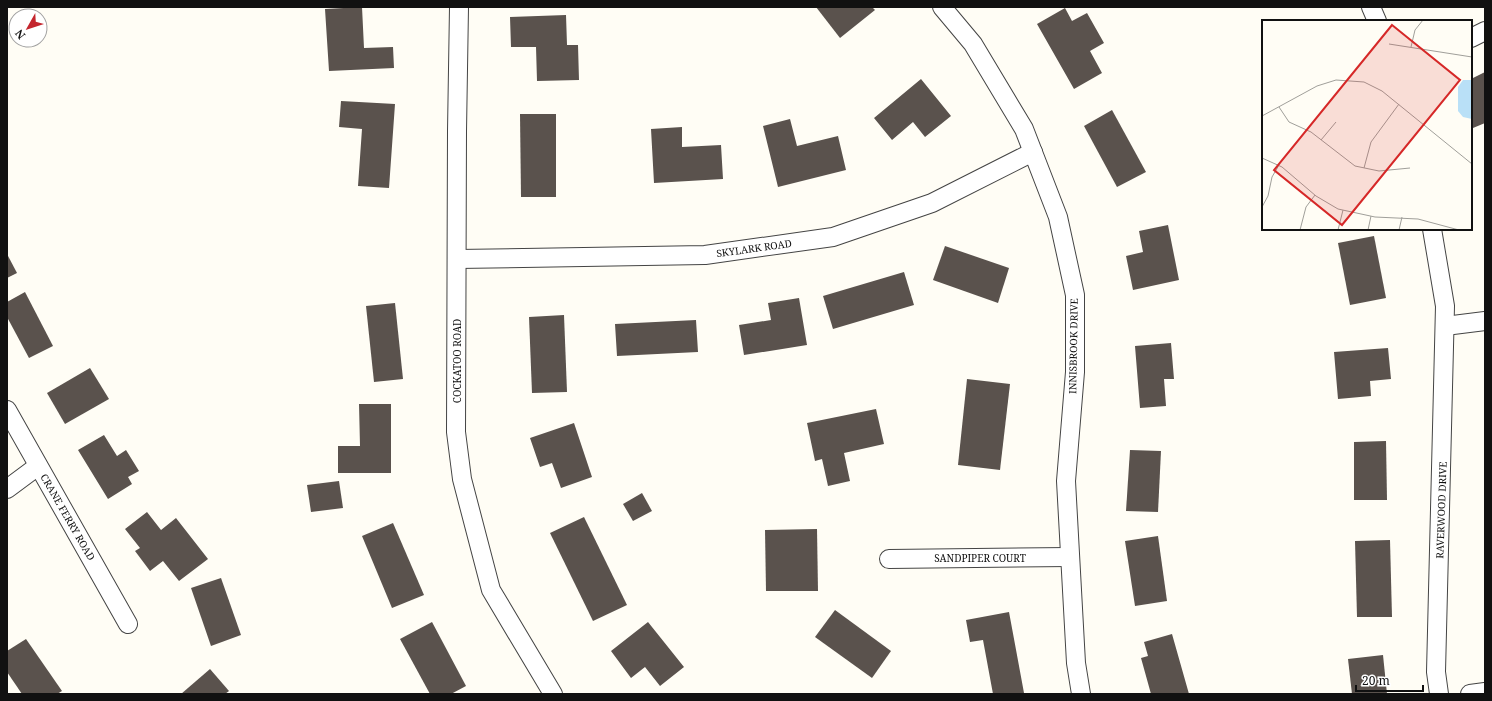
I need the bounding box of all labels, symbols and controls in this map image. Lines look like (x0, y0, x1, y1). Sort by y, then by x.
north arrow (8, 8, 48, 48)
inset map (1262, 20, 1472, 230)
text: N (11, 26, 28, 43)
street label: SKYLARK ROAD (715, 236, 793, 260)
street label: INNISBROOK DRIVE (1065, 298, 1081, 394)
street label: COCKATOO ROAD (450, 319, 464, 403)
street label: RAVERWOOD DRIVE (1432, 461, 1450, 559)
street label: CRANE FERRY ROAD (37, 471, 99, 563)
street label: SANDPIPER COURT (934, 551, 1026, 565)
scale bar (1356, 667, 1423, 693)
text: 20 m (1362, 672, 1390, 689)

